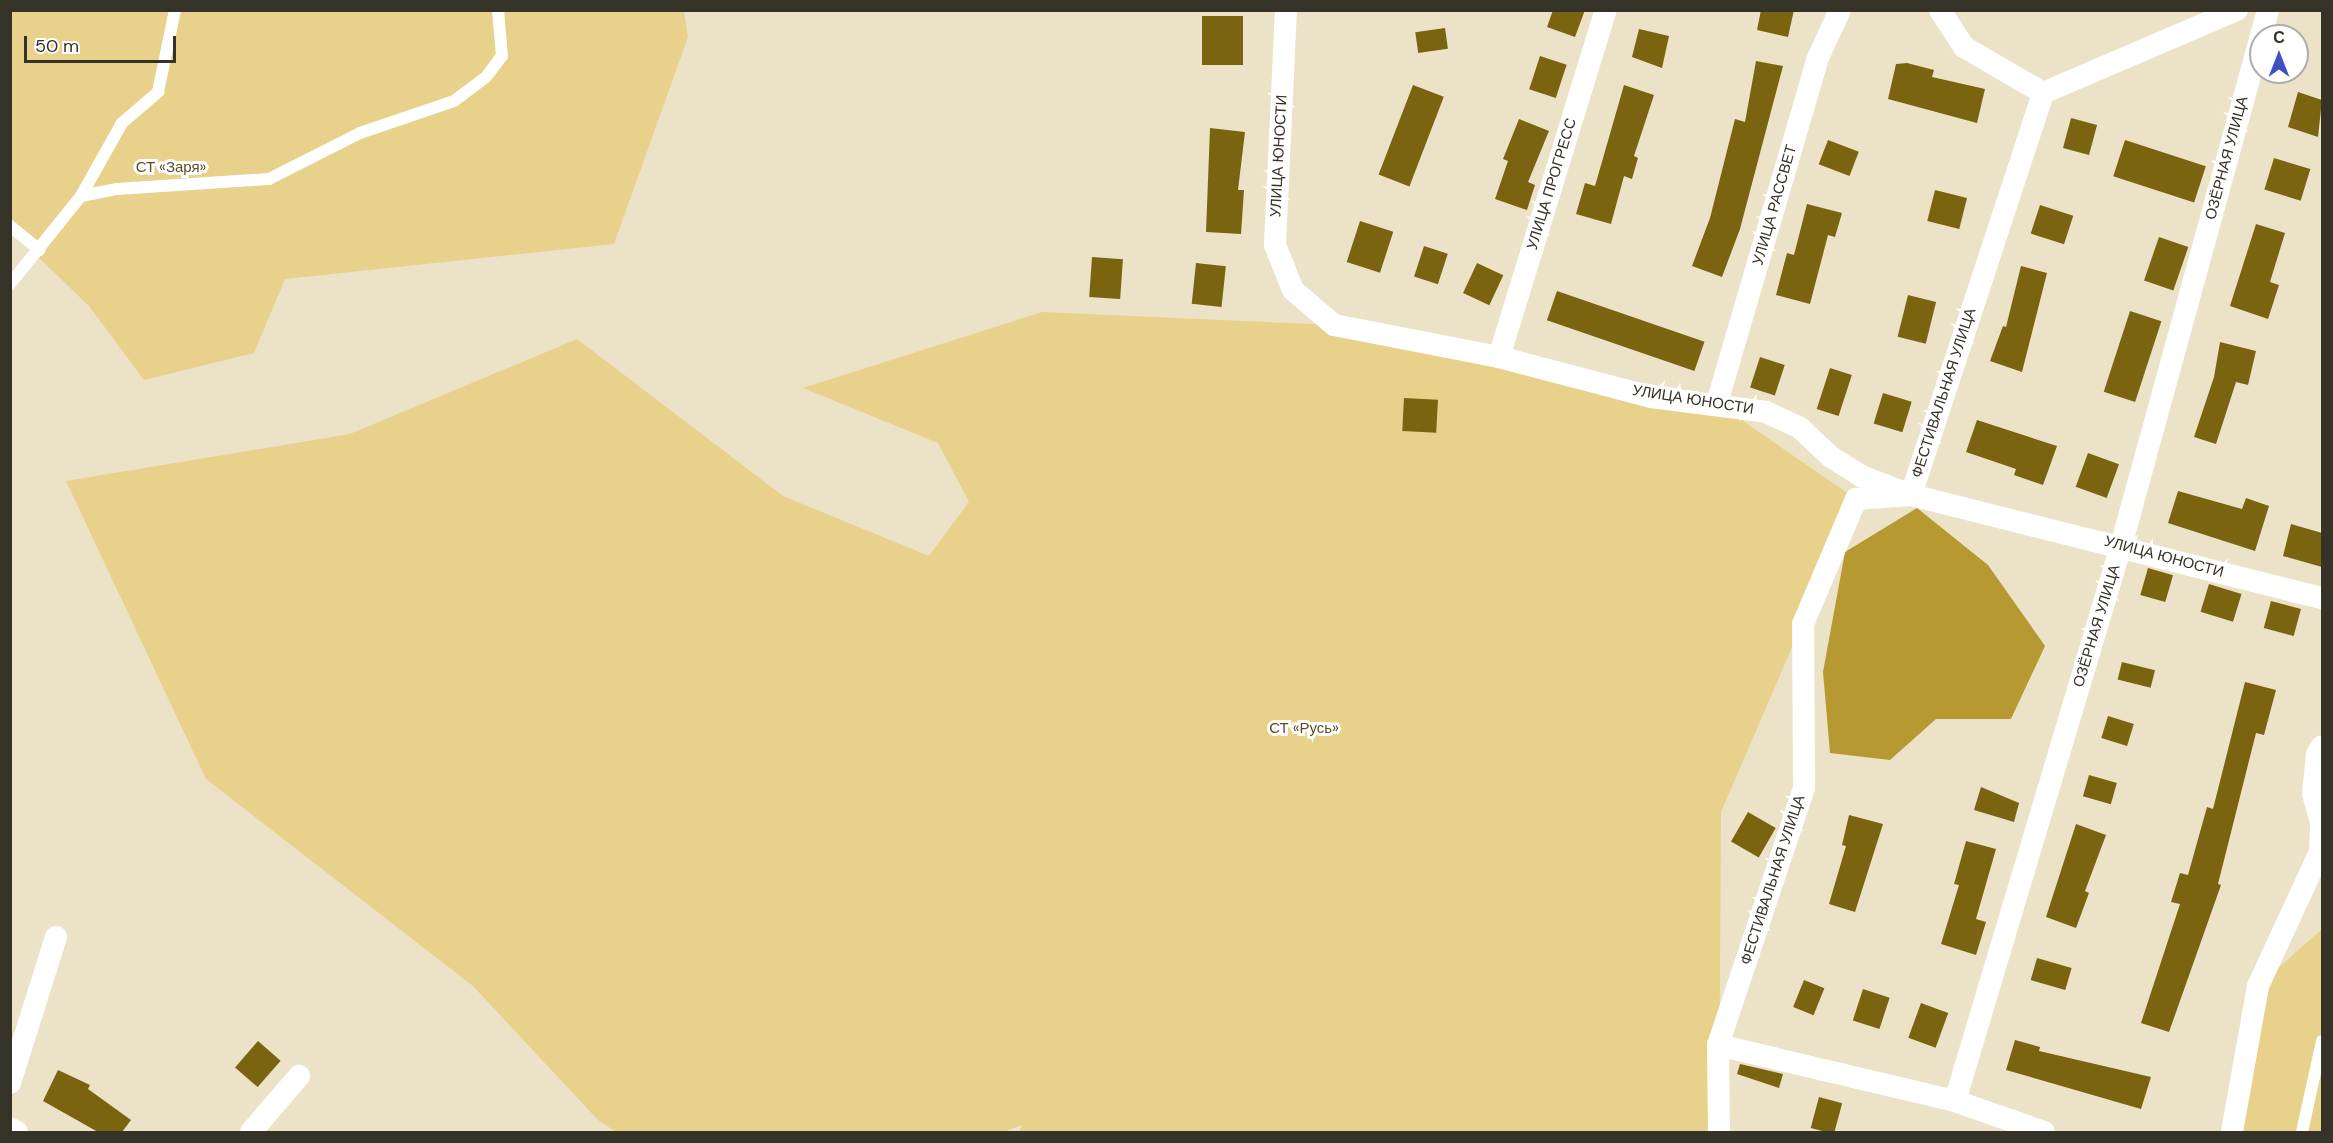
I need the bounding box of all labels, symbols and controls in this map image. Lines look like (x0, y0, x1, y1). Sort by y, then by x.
scale bar (27, 24, 178, 62)
north arrow (2249, 24, 2309, 84)
text: С (2273, 27, 2285, 48)
text: 50 m (35, 34, 79, 58)
street label: УЛИЦА ЮНОСТИ (1267, 94, 1291, 218)
street label: ОЗЁРНАЯ УЛИЦА (2202, 94, 2252, 222)
street label: УЛИЦА ПРОГРЕСС (1523, 116, 1581, 252)
street label: УЛИЦА РАССВЕТ (1749, 143, 1801, 267)
park label: СТ «Заря» (136, 159, 206, 177)
street label: ФЕСТИВАЛЬНАЯ УЛИЦА (1908, 306, 1980, 480)
street label: УЛИЦА ЮНОСТИ (1631, 382, 1755, 418)
street label: УЛИЦА ЮНОСТИ (2102, 532, 2226, 582)
street label: ОЗЁРНАЯ УЛИЦА (2070, 563, 2124, 689)
park label: СТ «Русь» (1269, 720, 1339, 738)
street label: ФЕСТИВАЛЬНАЯ УЛИЦА (1737, 793, 1809, 967)

